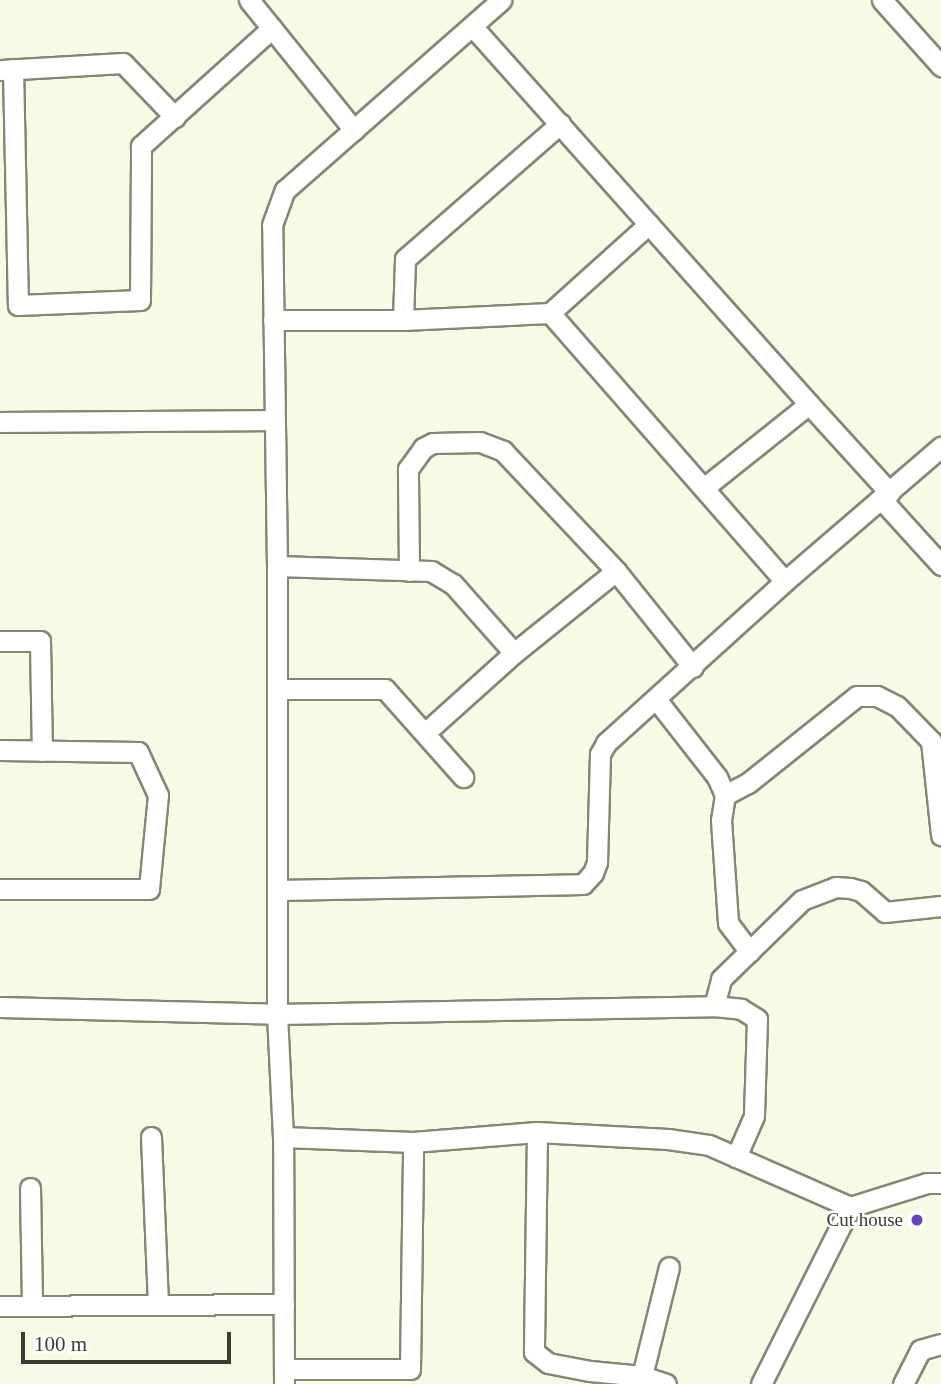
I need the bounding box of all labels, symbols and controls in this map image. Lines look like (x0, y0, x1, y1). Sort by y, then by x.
place label: Cut house (826, 1209, 903, 1231)
marker: Cut house (909, 1212, 925, 1228)
scale bar (24, 1318, 234, 1362)
text: 100 m (34, 1332, 87, 1356)

